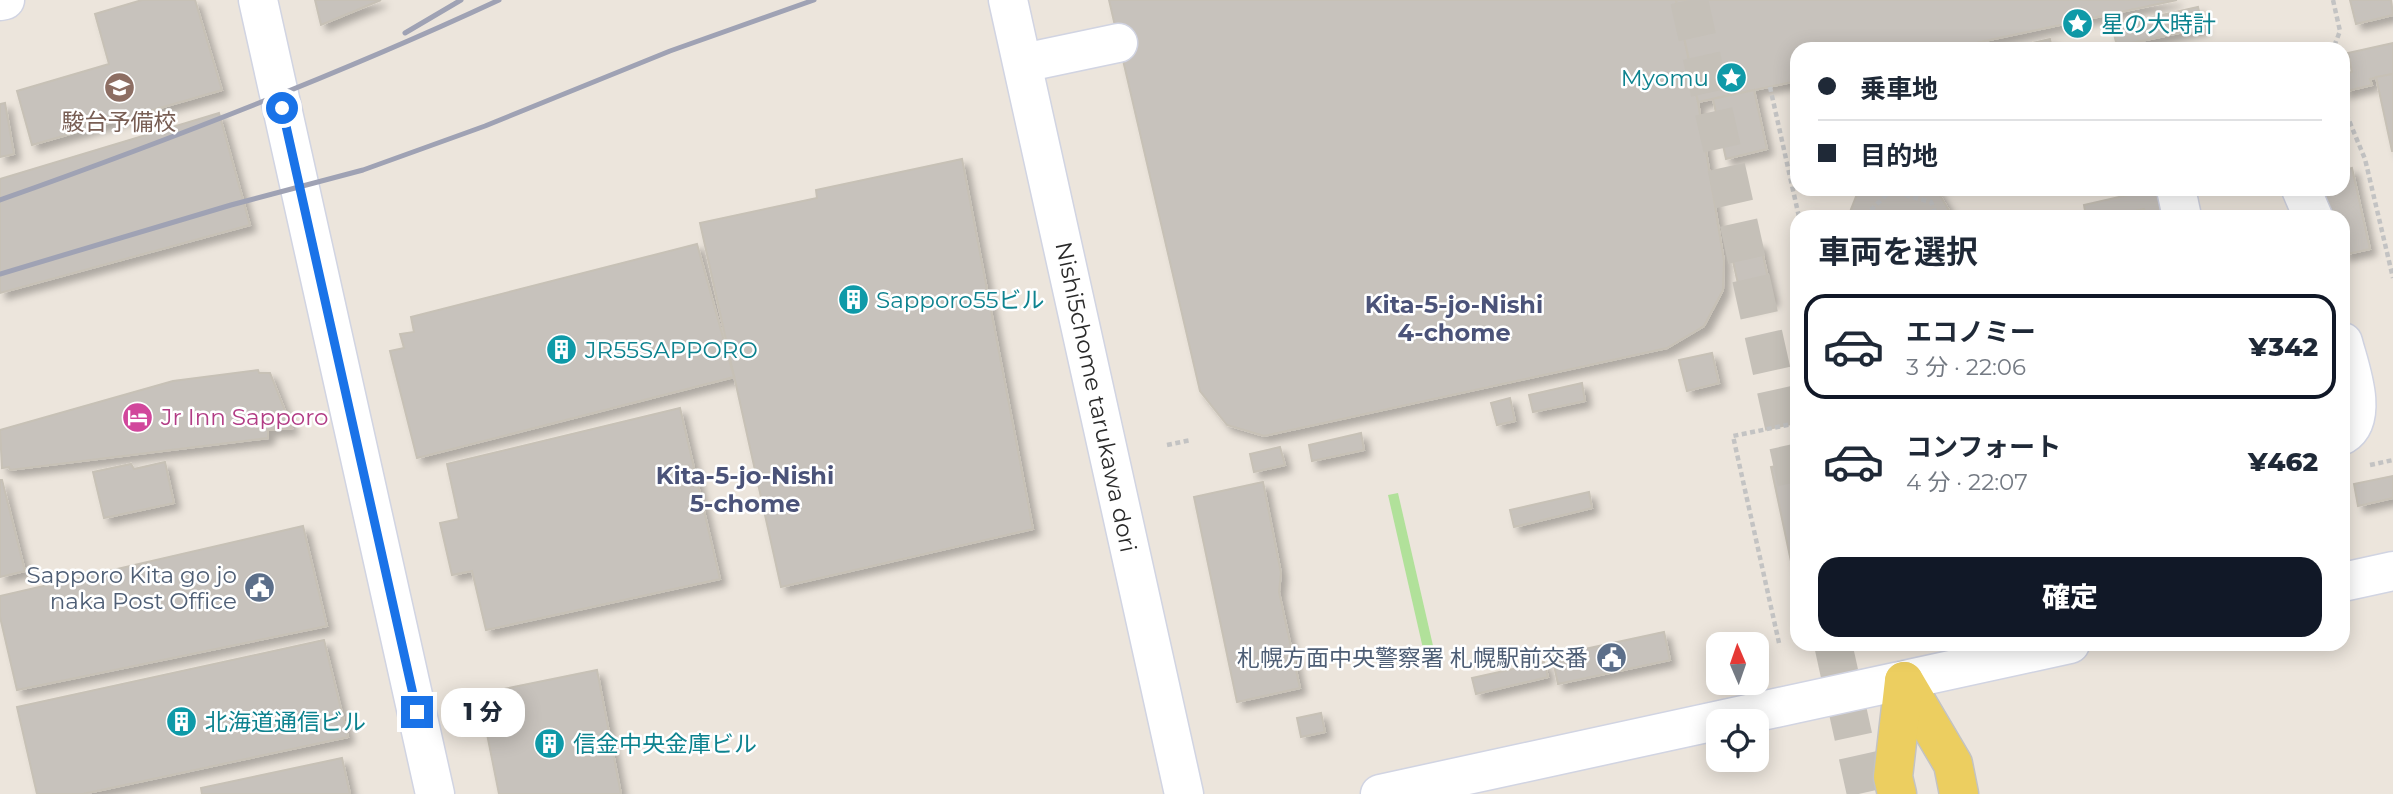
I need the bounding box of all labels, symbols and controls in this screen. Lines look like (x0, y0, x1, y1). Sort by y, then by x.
place icon: 星の大時計 (2061, 7, 2095, 41)
place label: 星の大時計 (2101, 10, 2216, 38)
place icon: Myomu (1715, 61, 1749, 95)
place label: Myomu (1621, 64, 1709, 92)
school or university icon: 駿台予備校 (102, 71, 136, 105)
text: 乗車地 (1860, 73, 1938, 105)
route start (266, 92, 298, 124)
place label: 駿台予備校 (62, 108, 177, 136)
text: 目的地 (1860, 140, 1938, 172)
text: 車両を選択 (1818, 232, 1978, 271)
street label: Nishi5chome tarukawa dori (1049, 239, 1143, 555)
building icon: Sapporo55ビル (836, 283, 870, 317)
place label: Sapporo55ビル (876, 286, 1045, 314)
district label: Kita-5-jo-Nishi 4-chome (1365, 290, 1543, 347)
icon: car (1822, 315, 1885, 378)
text: エコノミー (1906, 316, 2036, 348)
text: ¥342 (2249, 331, 2318, 363)
building icon: JR55SAPPORO (545, 333, 579, 367)
place label: JR55SAPPORO (584, 336, 758, 364)
text: 3 分 · 22:06 (1906, 353, 2026, 381)
hotel icon: Jr Inn Sapporo (121, 400, 155, 434)
place label: Jr Inn Sapporo (160, 403, 329, 431)
icon: car (1822, 430, 1885, 493)
text: コンフォート (1906, 431, 2061, 463)
text: ¥462 (2248, 446, 2318, 478)
district label: Kita-5-jo-Nishi 5-chome (656, 461, 834, 518)
text: 4 分 · 22:07 (1906, 468, 2028, 496)
button: 確定 (1818, 557, 2322, 637)
place label: Sapporo Kita go jo naka Post Office (27, 561, 237, 615)
public building icon: Sapporo Kita go jo naka Post Office (243, 571, 277, 605)
north arrow (1706, 632, 1769, 695)
map controls (1706, 632, 1769, 772)
public building icon: 札幌方面中央警察署 札幌駅前交番 (1594, 641, 1628, 675)
place label: 札幌方面中央警察署 札幌駅前交番 (1237, 644, 1588, 672)
callout: 1 分 (442, 688, 526, 736)
route end (401, 696, 433, 728)
text: 1 分 (463, 698, 503, 726)
building icon: 北海道通信ビル (165, 705, 199, 739)
place label: 北海道通信ビル (205, 708, 366, 736)
button: locate (1706, 709, 1769, 772)
building icon: 信金中央金庫ビル (533, 727, 567, 761)
place label: 信金中央金庫ビル (573, 730, 757, 758)

